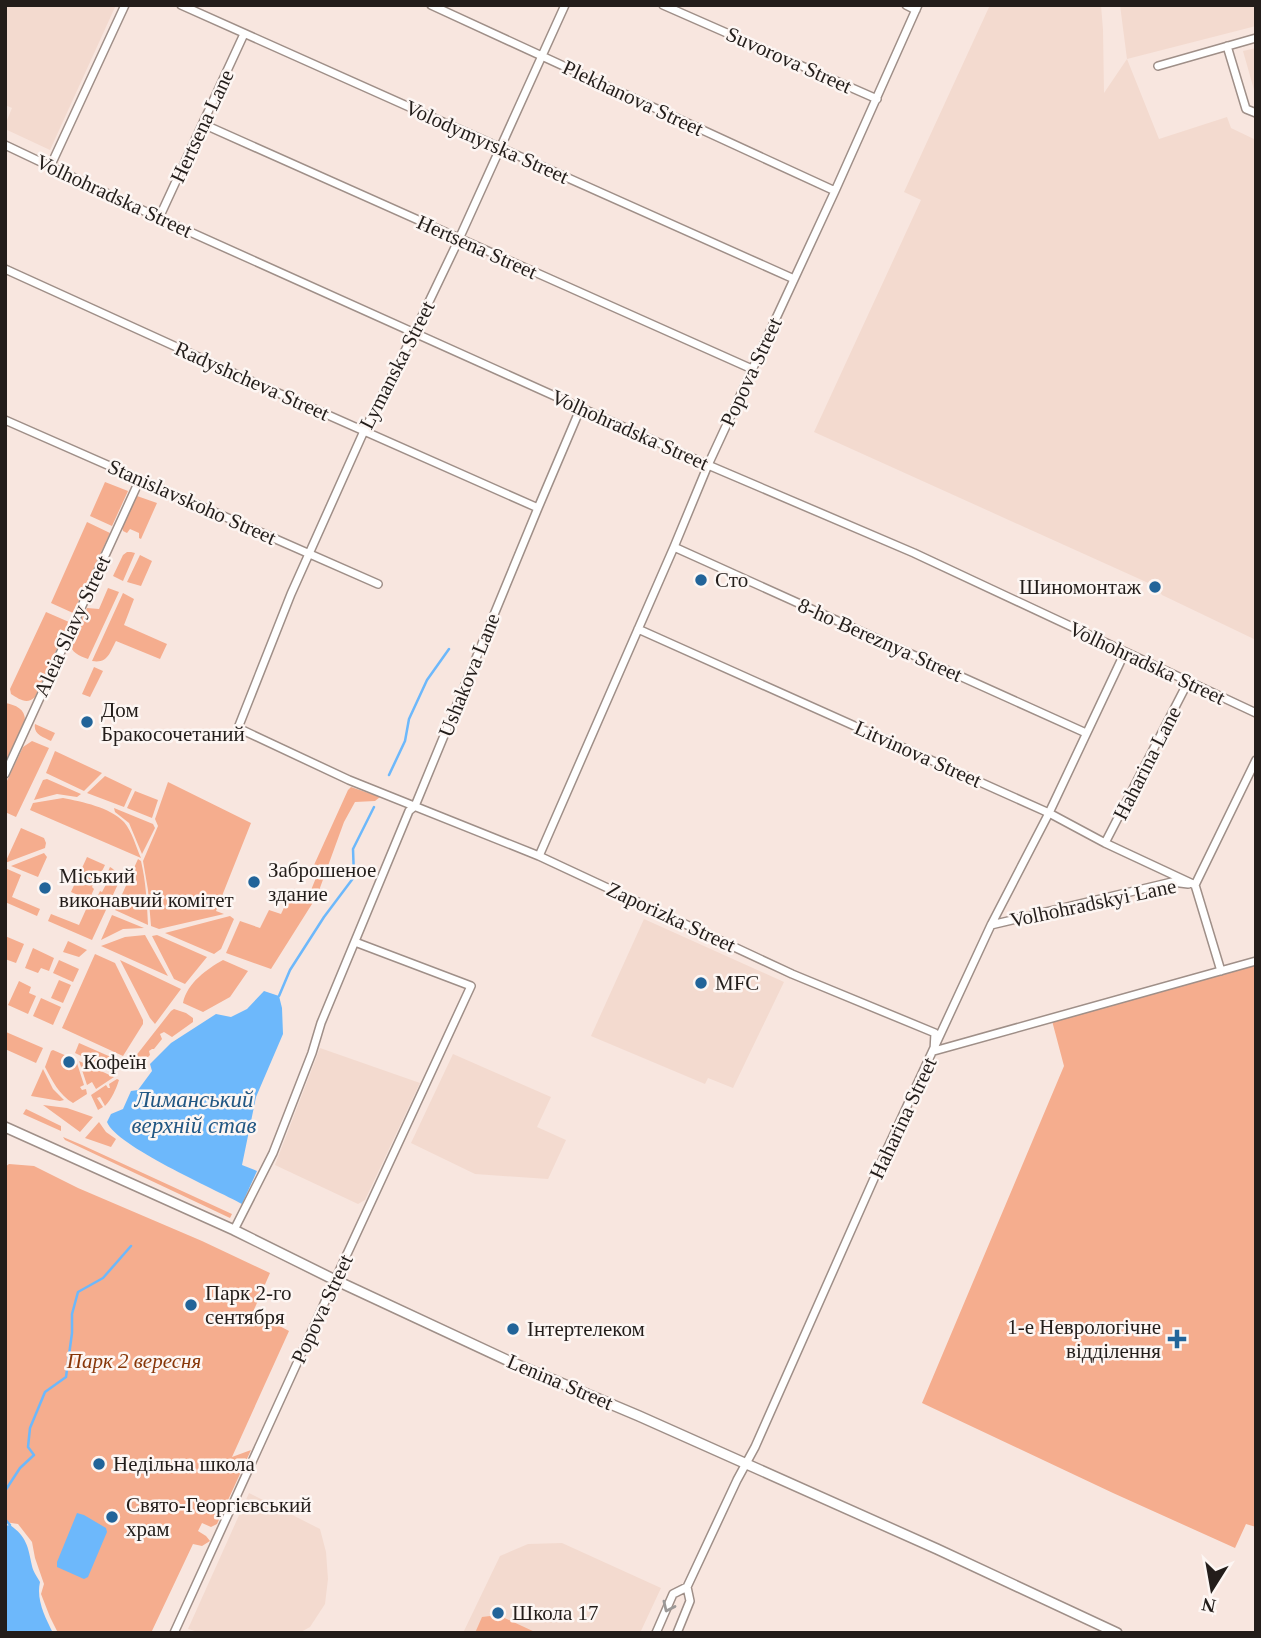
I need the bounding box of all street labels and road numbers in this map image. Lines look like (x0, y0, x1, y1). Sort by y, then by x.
street label: Suvorova Street (723, 22, 856, 98)
street label: Plekhanova Street (559, 55, 707, 141)
street label: Hertsena Lane (165, 66, 239, 186)
street label: Volodymyrska Street (402, 95, 573, 189)
street label: Volhohradska Street (32, 149, 196, 243)
street label: Hertsena Street (413, 210, 541, 284)
street label: Lymanska Street (354, 297, 440, 433)
street label: Popova Street (715, 314, 787, 430)
street label: Radyshcheva Street (171, 336, 333, 426)
street label: Volhohradska Street (548, 385, 712, 475)
street label: Stanislavskoho Street (104, 454, 280, 550)
street label: Aleia Slavy Street (29, 552, 115, 700)
street label: 8-ho Bereznya Street (794, 593, 966, 687)
street label: Ushakova Lane (433, 610, 505, 740)
street label: Volhohradska Street (1065, 616, 1229, 710)
street label: Haharina Lane (1108, 702, 1186, 824)
street label: Litvinova Street (851, 715, 985, 793)
street label: Volhohradskyi Lane (1008, 874, 1178, 932)
street label: Zaporizka Street (603, 877, 739, 957)
street label: Haharina Street (864, 1053, 942, 1183)
street label: Popova Street (286, 1251, 358, 1367)
street label: Lenina Street (504, 1349, 617, 1415)

